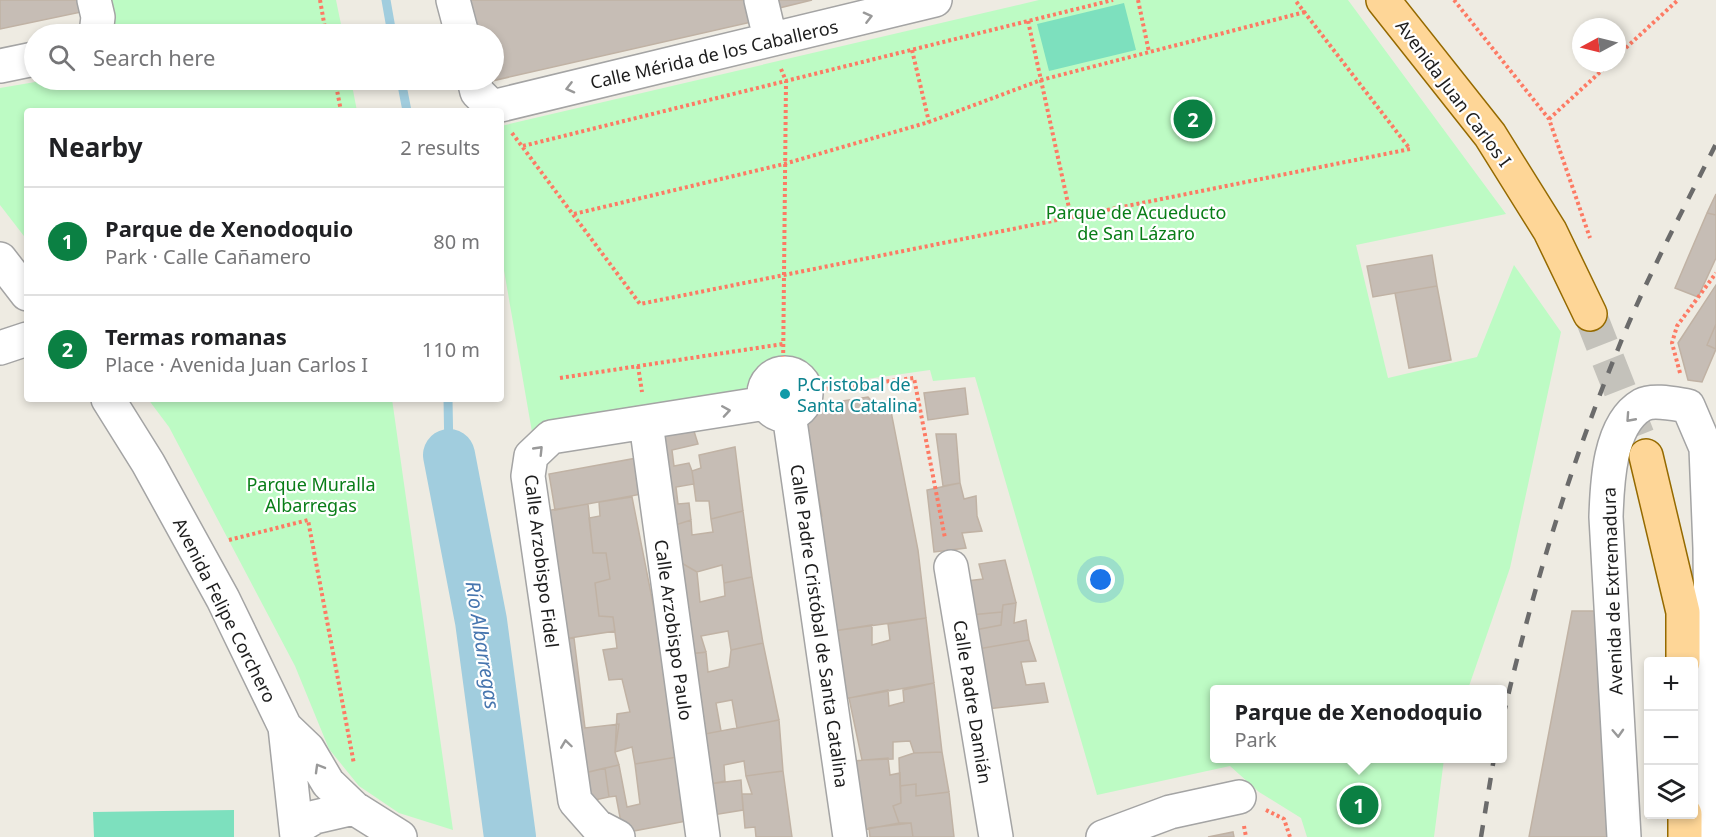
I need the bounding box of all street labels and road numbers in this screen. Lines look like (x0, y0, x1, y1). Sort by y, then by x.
street label: Calle Mérida de los Caballeros (588, 14, 840, 94)
street label: Avenida Juan Carlos I (1391, 15, 1517, 171)
street label: Calle Padre Cristóbal de Santa Catalina (785, 463, 855, 789)
street label: Calle Arzobispo Fidel (519, 473, 565, 649)
street label: Avenida de Extremadura (1596, 487, 1628, 695)
street label: Avenida Felipe Corchero (168, 514, 282, 706)
street label: Calle Arzobispo Paulo (649, 538, 699, 722)
street label: Calle Padre Damián (948, 618, 998, 786)

